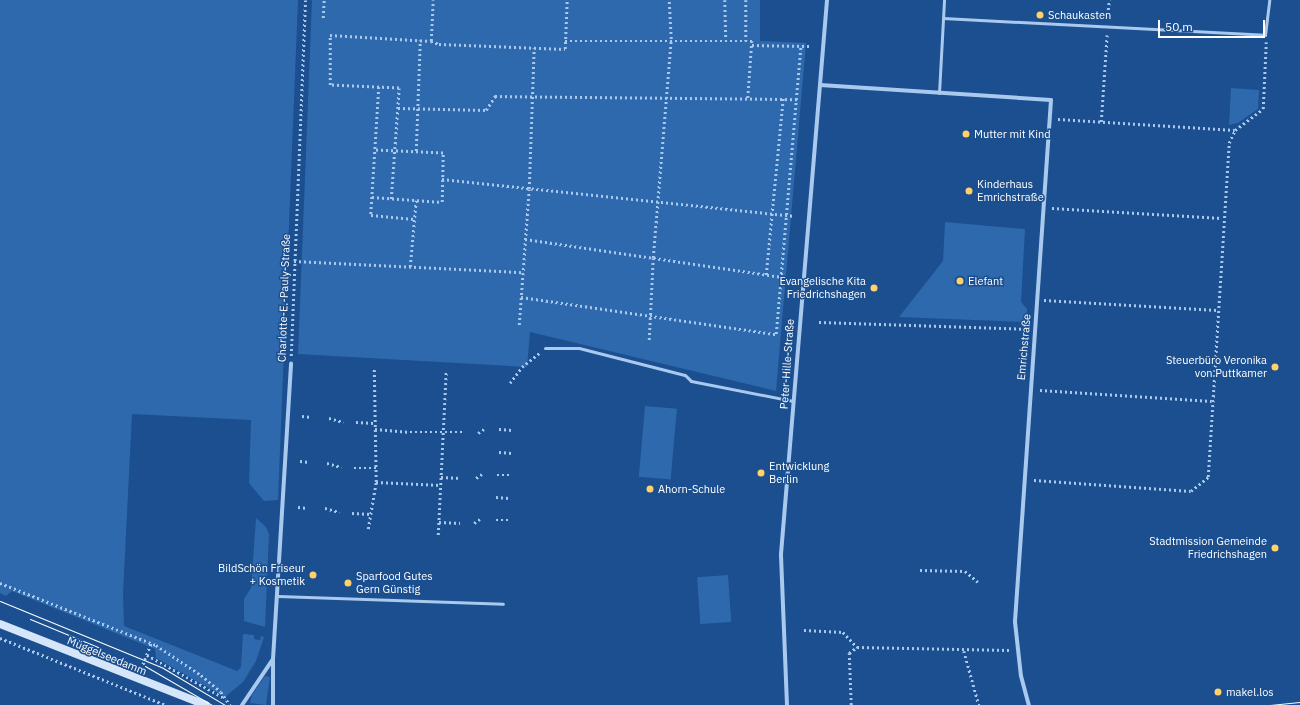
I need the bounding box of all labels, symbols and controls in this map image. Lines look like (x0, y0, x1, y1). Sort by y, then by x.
place label: Schaukasten (1048, 8, 1111, 22)
marker: Schaukasten (1035, 10, 1045, 20)
scale bar (1160, 12, 1267, 38)
text: 50 m (1165, 19, 1193, 34)
place label: Mutter mit Kind (974, 127, 1051, 141)
marker: Mutter mit Kind (961, 129, 971, 139)
place label: Kinderhaus Emrichstraße (977, 178, 1044, 204)
marker: Kinderhaus Emrichstraße (964, 186, 974, 196)
street label: Charlotte-E.-Pauly-Straße (275, 234, 293, 362)
place label: Elefant (968, 274, 1003, 288)
place label: Evangelische Kita Friedrichshagen (779, 275, 866, 301)
marker: Elefant (955, 276, 965, 286)
marker: Evangelische Kita Friedrichshagen (869, 283, 879, 293)
street label: Emrichstraße (1015, 313, 1033, 381)
street label: Peter-Hille-Straße (777, 318, 797, 410)
place label: Steuerbüro Veronika von Puttkamer (1166, 354, 1267, 380)
marker: Steuerbüro Veronika von Puttkamer (1270, 362, 1280, 372)
place label: Entwicklung Berlin (769, 460, 829, 486)
marker: Entwicklung Berlin (756, 468, 766, 478)
place label: Ahorn-Schule (658, 482, 725, 496)
marker: Ahorn-Schule (645, 484, 655, 494)
place label: Stadtmission Gemeinde Friedrichshagen (1149, 535, 1267, 561)
marker: Stadtmission Gemeinde Friedrichshagen (1270, 543, 1280, 553)
place label: BildSchön Friseur + Kosmetik (218, 562, 305, 588)
marker: BildSchön Friseur + Kosmetik (308, 570, 318, 580)
place label: Sparfood Gutes Gern Günstig (356, 570, 433, 596)
marker: Sparfood Gutes Gern Günstig (343, 578, 353, 588)
street label: Müggelseedamm (65, 634, 149, 678)
place label: makel.los (1226, 685, 1274, 699)
marker: makel.los (1213, 687, 1223, 697)

